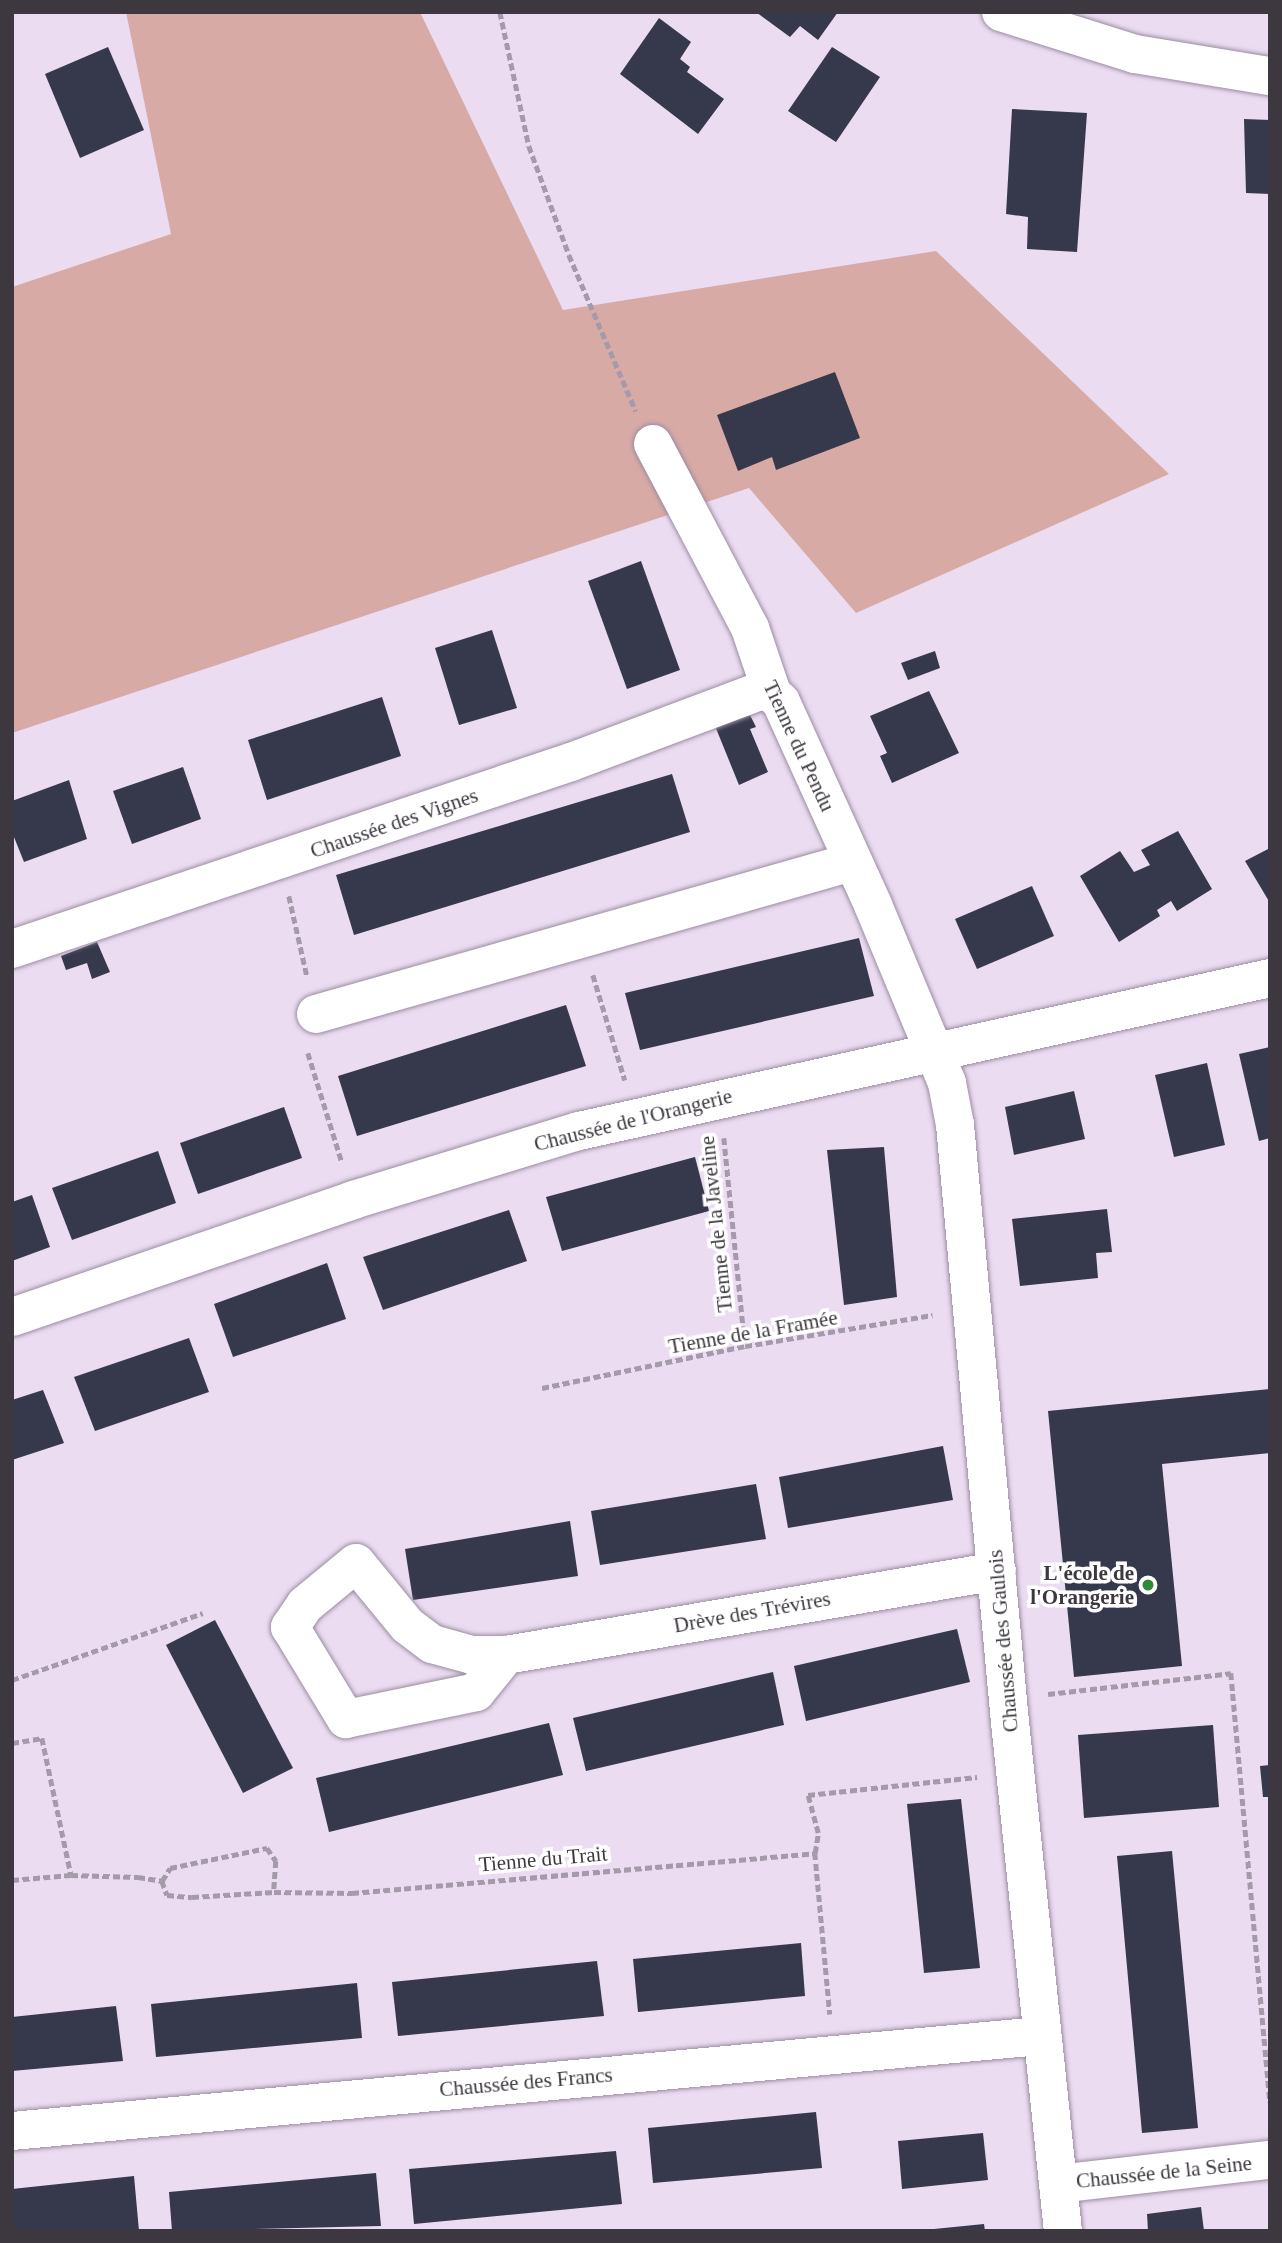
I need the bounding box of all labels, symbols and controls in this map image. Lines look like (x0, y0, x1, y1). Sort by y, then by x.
street label: Tienne du Pendu (758, 677, 840, 815)
street label: Chaussée des Vignes (307, 782, 481, 864)
street label: Chaussée de l'Orangerie (531, 1083, 735, 1157)
street label: Tienne de la Javeline (694, 1135, 738, 1313)
street label: Tienne de la Framée (666, 1305, 840, 1359)
street label: Chaussée des Gaulois (982, 1549, 1024, 1733)
place label: L'école de l'Orangerie (1030, 1560, 1134, 1610)
marker: L'école de l'Orangerie (1140, 1577, 1156, 1593)
street label: Drève des Trévires (672, 1586, 832, 1638)
street label: Tienne du Trait (478, 1841, 608, 1877)
street label: Chaussée des Francs (438, 2062, 614, 2102)
street label: Chaussée de la Seine (1075, 2150, 1253, 2194)

